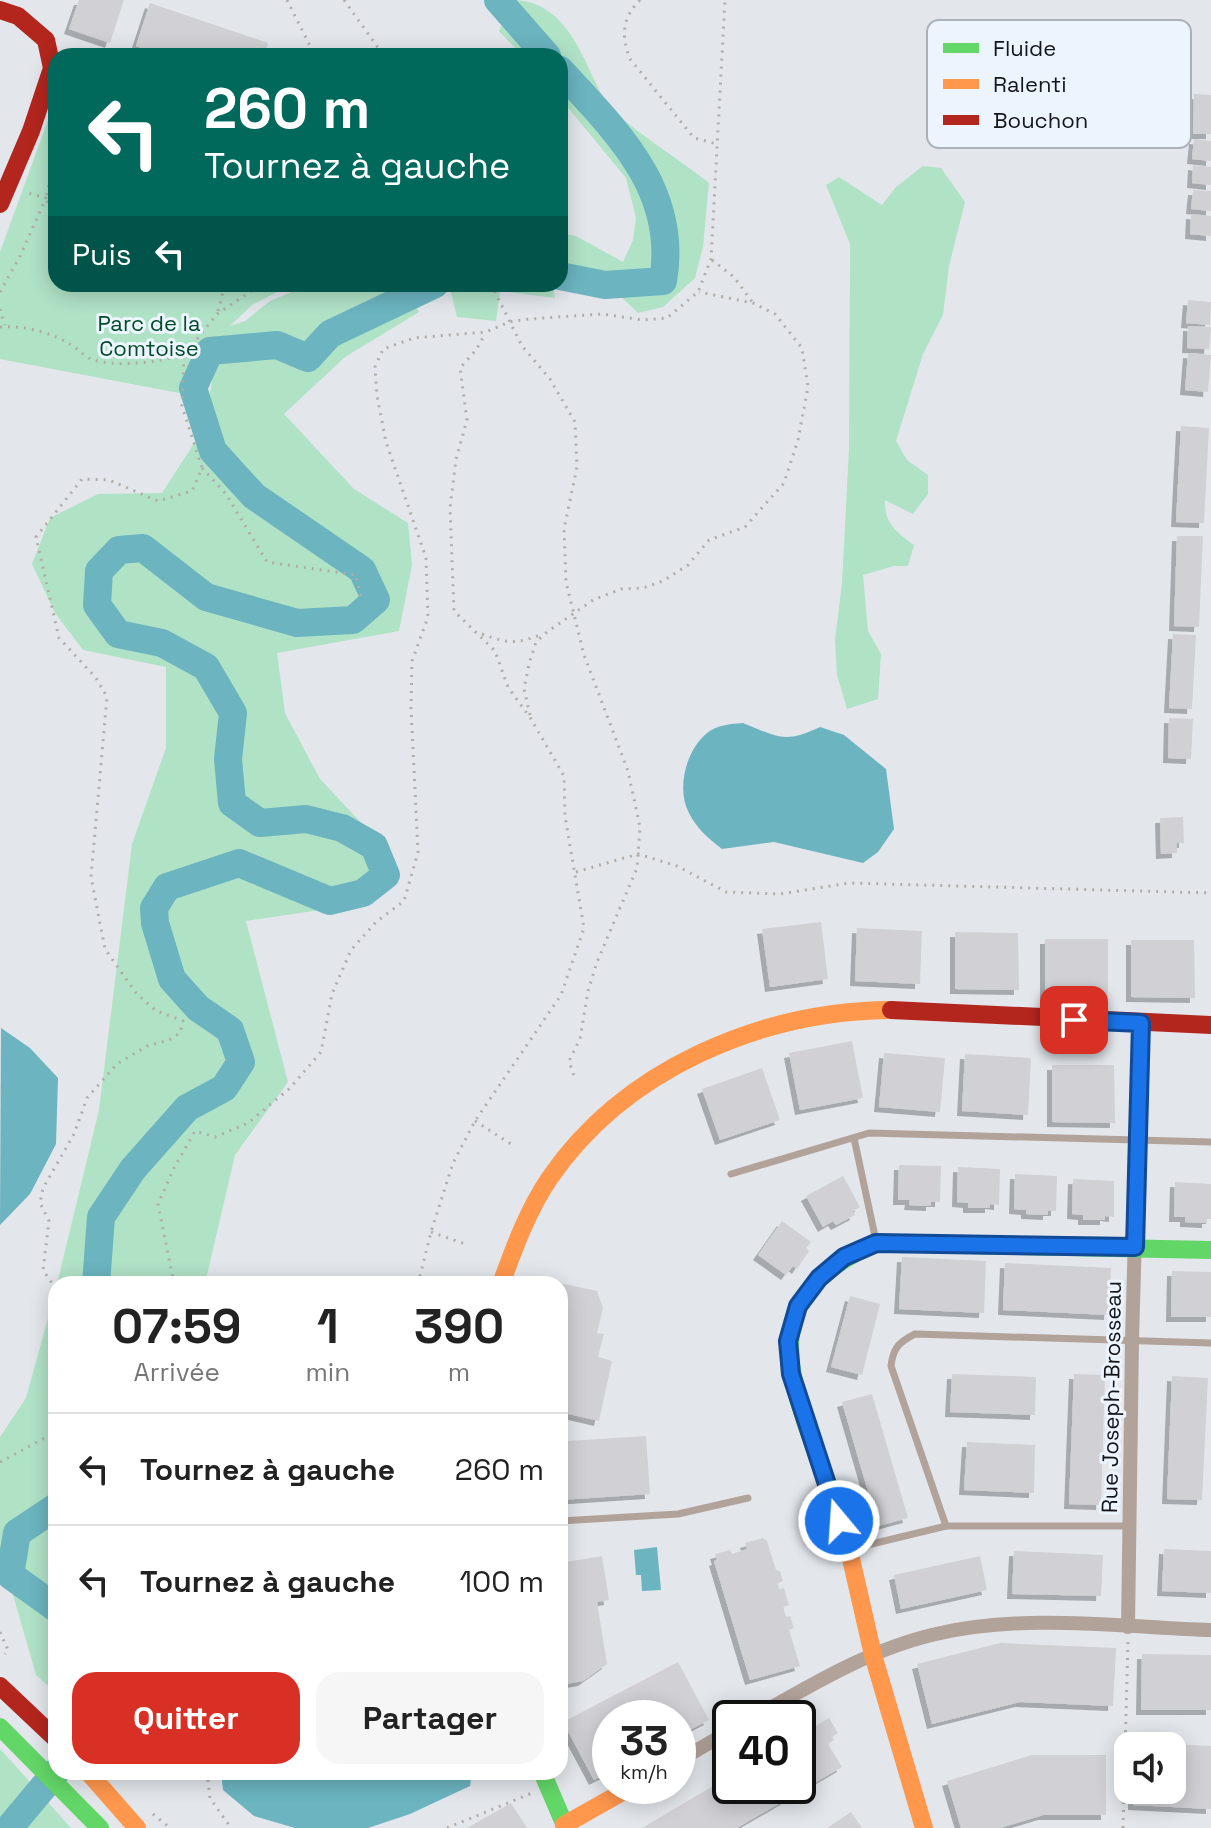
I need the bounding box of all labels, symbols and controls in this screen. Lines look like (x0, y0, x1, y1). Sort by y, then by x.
legend (927, 20, 1191, 148)
text: Fluide (993, 34, 1056, 62)
text: Ralenti (993, 70, 1067, 98)
text: 260 m (204, 73, 370, 144)
icon: left (72, 80, 176, 184)
text: Bouchon (993, 106, 1088, 134)
text: Tournez à gauche (204, 143, 510, 189)
icon: left (148, 232, 192, 276)
text: Puis (72, 235, 132, 274)
park label: Parc de la Comtoise (97, 309, 201, 362)
pin (1040, 986, 1108, 1054)
icon: arrive (1052, 998, 1096, 1042)
street label: Rue Joseph-Brosseau (1095, 1281, 1127, 1513)
text: 07:59 (112, 1296, 241, 1357)
text: 1 (317, 1296, 339, 1357)
text: 390 (414, 1296, 504, 1357)
text: Arrivée (133, 1355, 220, 1389)
text: min (305, 1355, 350, 1389)
text: m (448, 1355, 470, 1389)
icon: left (72, 1447, 116, 1491)
text: Tournez à gauche (140, 1450, 395, 1489)
text: 260 m (455, 1450, 544, 1489)
position arrow (797, 1479, 881, 1563)
icon: left (72, 1559, 116, 1603)
text: Tournez à gauche (140, 1562, 395, 1601)
text: 100 m (459, 1562, 544, 1601)
button: Quitter (72, 1672, 300, 1764)
button: Partager (316, 1672, 544, 1764)
speed limit sign: 40 (712, 1700, 816, 1804)
text: 33 (620, 1716, 668, 1767)
map controls (1114, 1732, 1186, 1804)
button: sound (1114, 1732, 1186, 1804)
text: km/h (620, 1759, 668, 1785)

